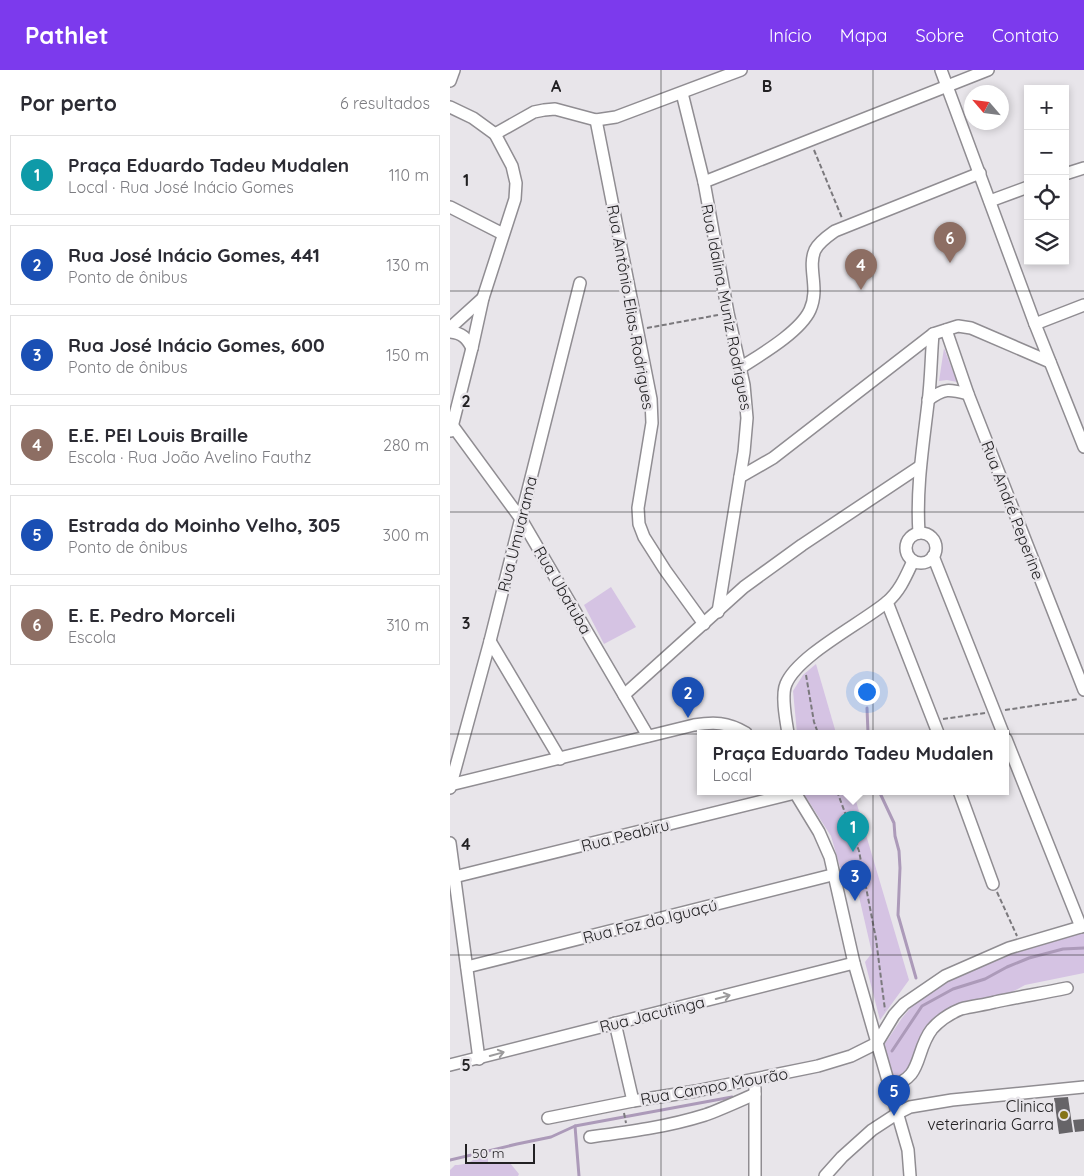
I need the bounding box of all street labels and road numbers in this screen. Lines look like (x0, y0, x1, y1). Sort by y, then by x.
street label: Rua Idalina Muniz Rodrigues (697, 202, 757, 412)
street label: Rua Antônio Elias Rodrigues (603, 203, 659, 411)
street label: Rua André Peperine (977, 438, 1049, 582)
street label: Rua Umuarama (493, 474, 541, 594)
street label: Rua Ubatuba (530, 542, 596, 638)
street label: Rua Peabiru (579, 814, 671, 856)
street label: Rua Foz do Iguaçú (581, 895, 719, 947)
street label: Rua Jacutinga (597, 991, 707, 1037)
street label: Rua Campo Mourão (639, 1063, 789, 1109)

